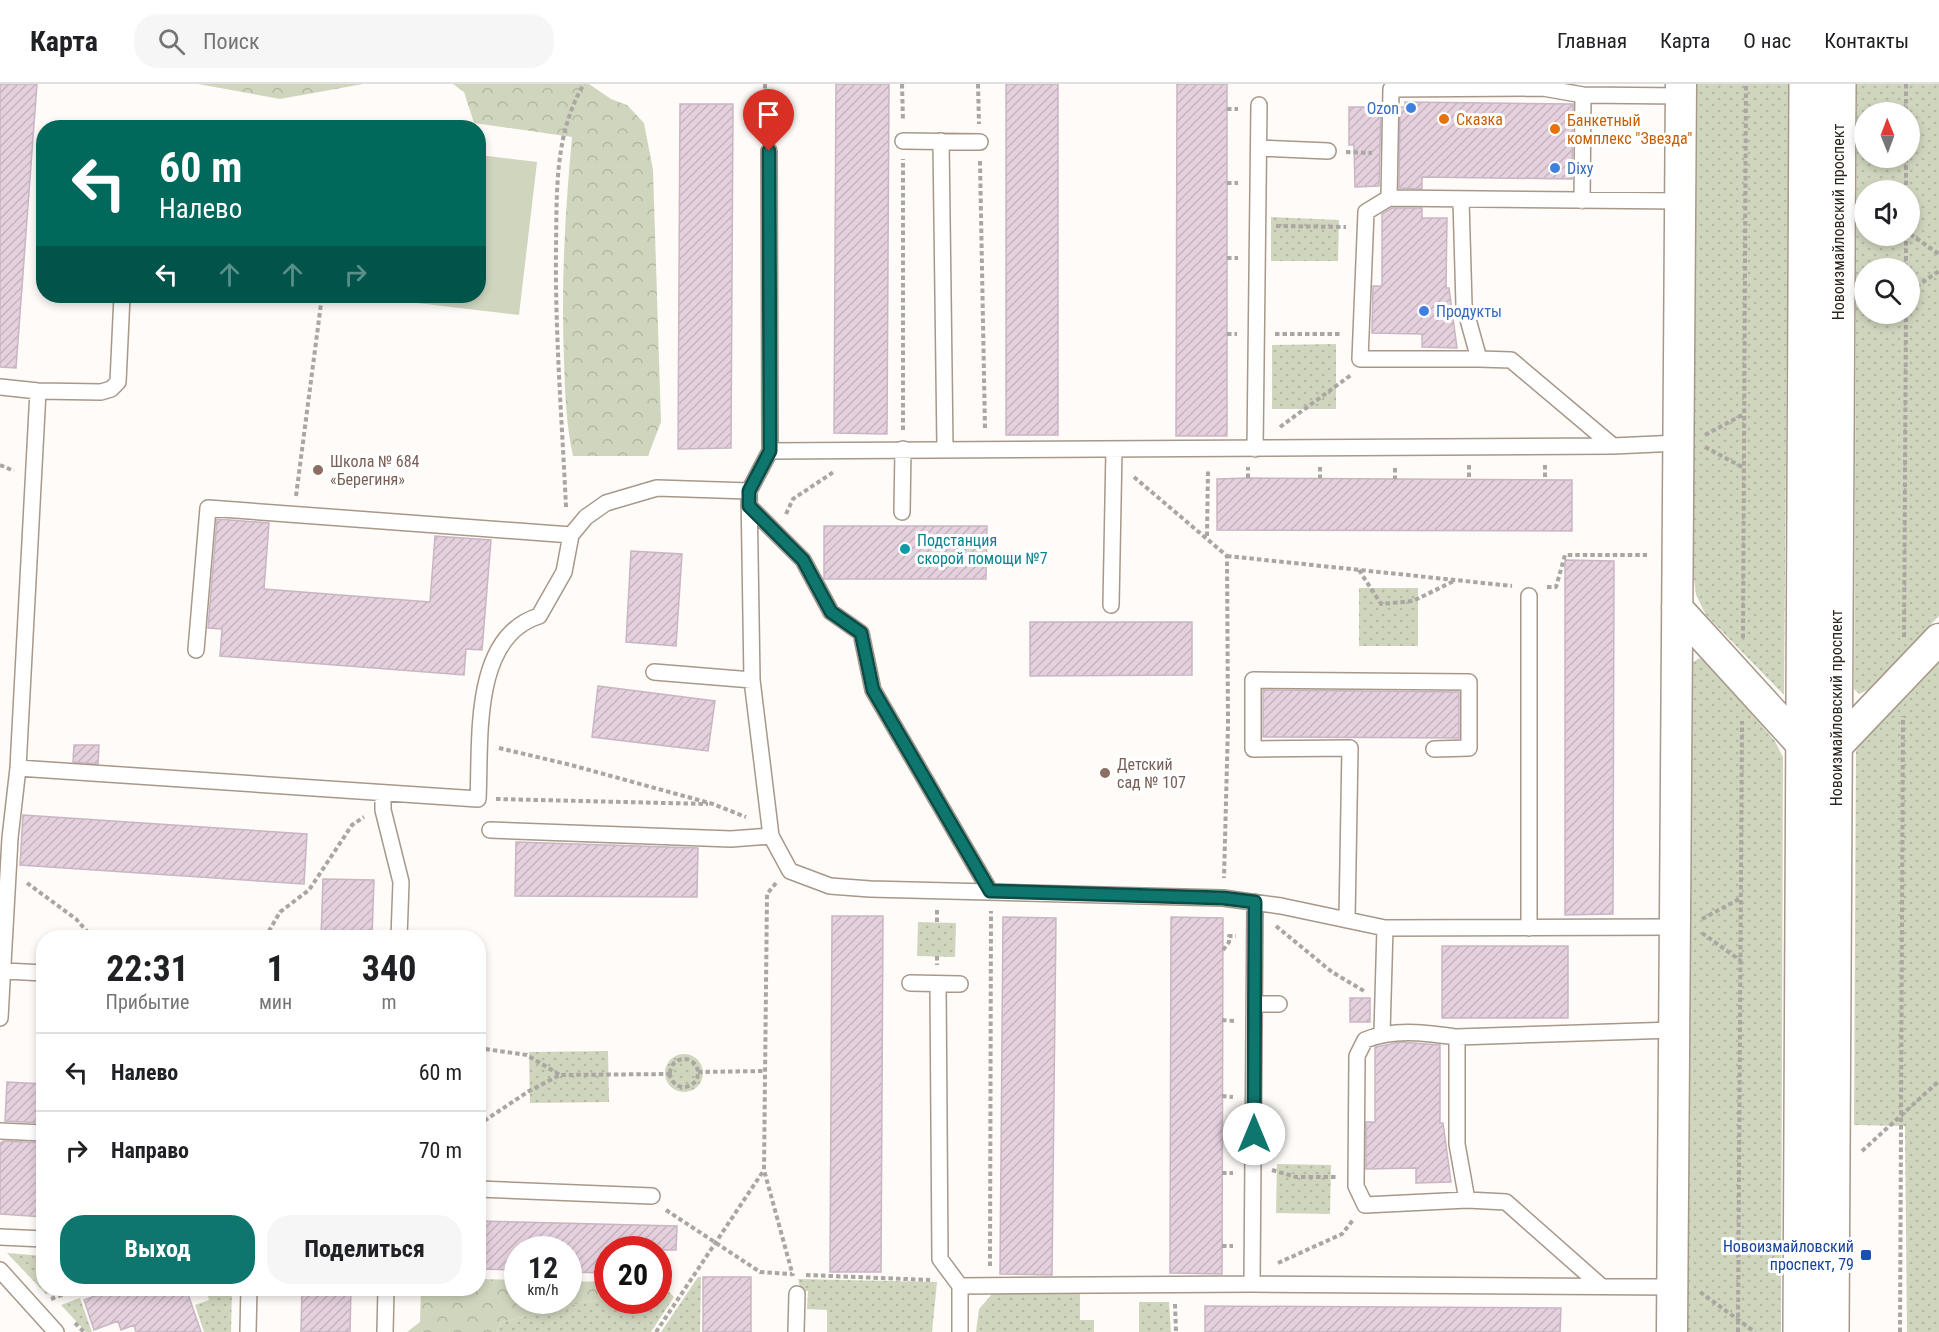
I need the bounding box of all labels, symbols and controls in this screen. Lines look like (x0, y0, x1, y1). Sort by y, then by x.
search box (134, 14, 554, 68)
text: Карта (30, 25, 98, 58)
icon: search (155, 25, 188, 58)
text: Поиск (203, 29, 260, 54)
text: Главная (1557, 29, 1627, 53)
text: Карта (1660, 29, 1710, 53)
text: О нас (1743, 29, 1791, 53)
text: Контакты (1824, 29, 1909, 53)
pin (743, 89, 794, 151)
icon: arrive (752, 98, 785, 131)
place label: Ozon (1367, 99, 1399, 118)
marker: Ozon (1404, 101, 1418, 115)
north arrow (1854, 102, 1920, 168)
map controls (1854, 102, 1920, 324)
place label: Сказка (1456, 110, 1503, 129)
place label: Банкетный комплекс "Звезда" (1567, 111, 1692, 148)
marker: Сказка (1437, 112, 1451, 126)
marker: Банкетный комплекс "Звезда" (1548, 122, 1562, 136)
street label: Новоизмайловский проспект (1829, 124, 1848, 320)
text: 60 m (159, 143, 242, 192)
icon: left (60, 144, 138, 222)
place label: Dixy (1567, 159, 1594, 178)
marker: Dixy (1548, 161, 1562, 175)
button: sound (1854, 180, 1920, 246)
text: Налево (159, 193, 242, 225)
icon: left (150, 258, 183, 291)
icon: ahead (213, 258, 246, 291)
icon: ahead (276, 258, 309, 291)
icon: right (339, 258, 372, 291)
button: search (1854, 258, 1920, 324)
place label: Продукты (1436, 302, 1502, 321)
marker: Продукты (1417, 304, 1431, 318)
place label: Школа № 684 «Берегиня» (330, 452, 420, 489)
marker: Школа № 684 «Берегиня» (311, 463, 325, 477)
place label: Подстанция скорой помощи №7 (917, 531, 1048, 568)
marker: Подстанция скорой помощи №7 (898, 542, 912, 556)
street label: Новоизмайловский проспект (1827, 610, 1846, 806)
place label: Детский сад № 107 (1117, 755, 1186, 792)
marker: Детский сад № 107 (1098, 766, 1112, 780)
text: 22:31 (106, 948, 189, 990)
text: 1 (266, 948, 285, 990)
text: 340 (362, 948, 416, 990)
text: Прибытие (106, 990, 189, 1014)
text: мин (259, 990, 292, 1014)
text: m (382, 990, 397, 1014)
icon: left (60, 1056, 93, 1089)
text: Налево (111, 1060, 178, 1085)
text: 60 m (419, 1060, 462, 1085)
position arrow (1222, 1102, 1286, 1166)
icon: right (60, 1134, 93, 1167)
text: Направо (111, 1138, 189, 1163)
text: 70 m (419, 1138, 462, 1163)
button: Выход (60, 1215, 255, 1284)
button: Поделиться (267, 1215, 462, 1284)
speed limit sign: 20 (594, 1236, 672, 1314)
place label: Новоизмайловский проспект, 79 (1723, 1237, 1854, 1274)
marker: Новоизмайловский проспект, 79 (1859, 1248, 1873, 1262)
text: 12 (528, 1250, 558, 1285)
text: km/h (528, 1281, 558, 1299)

